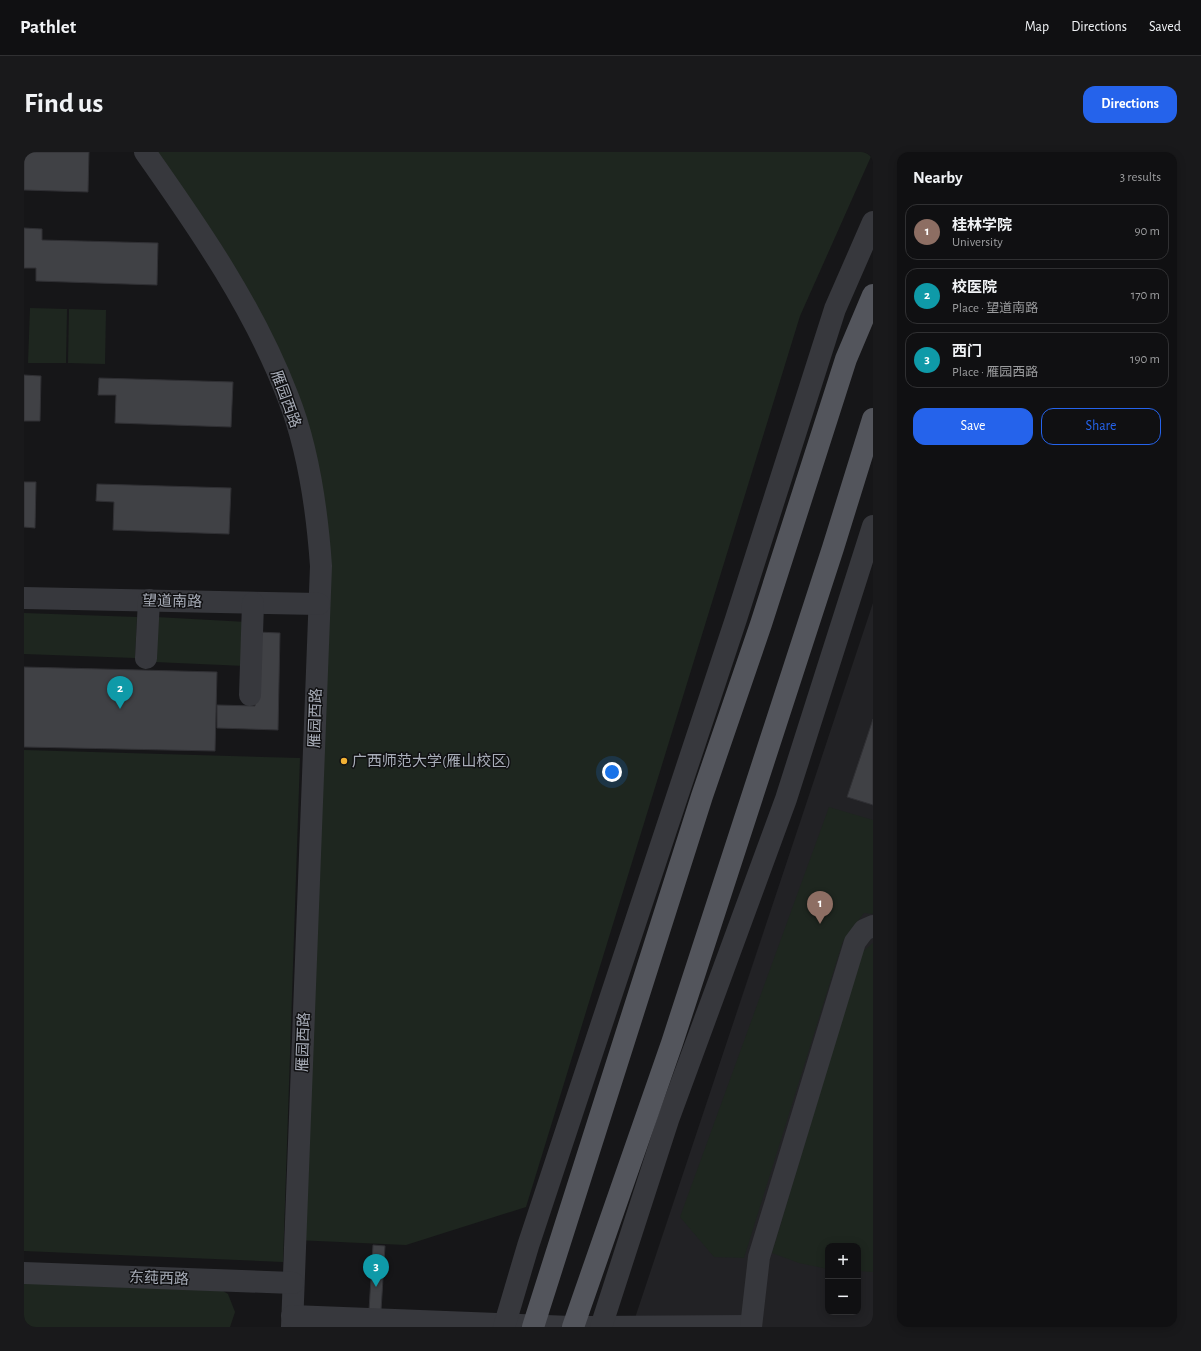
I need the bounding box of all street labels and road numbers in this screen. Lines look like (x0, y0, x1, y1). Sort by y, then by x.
street label: 雁园西路 (268, 368, 304, 430)
street label: 望道南路 (142, 592, 202, 610)
street label: 雁园西路 (306, 688, 324, 748)
street label: 雁园西路 (294, 1012, 312, 1072)
street label: 东莼西路 (129, 1269, 189, 1287)

